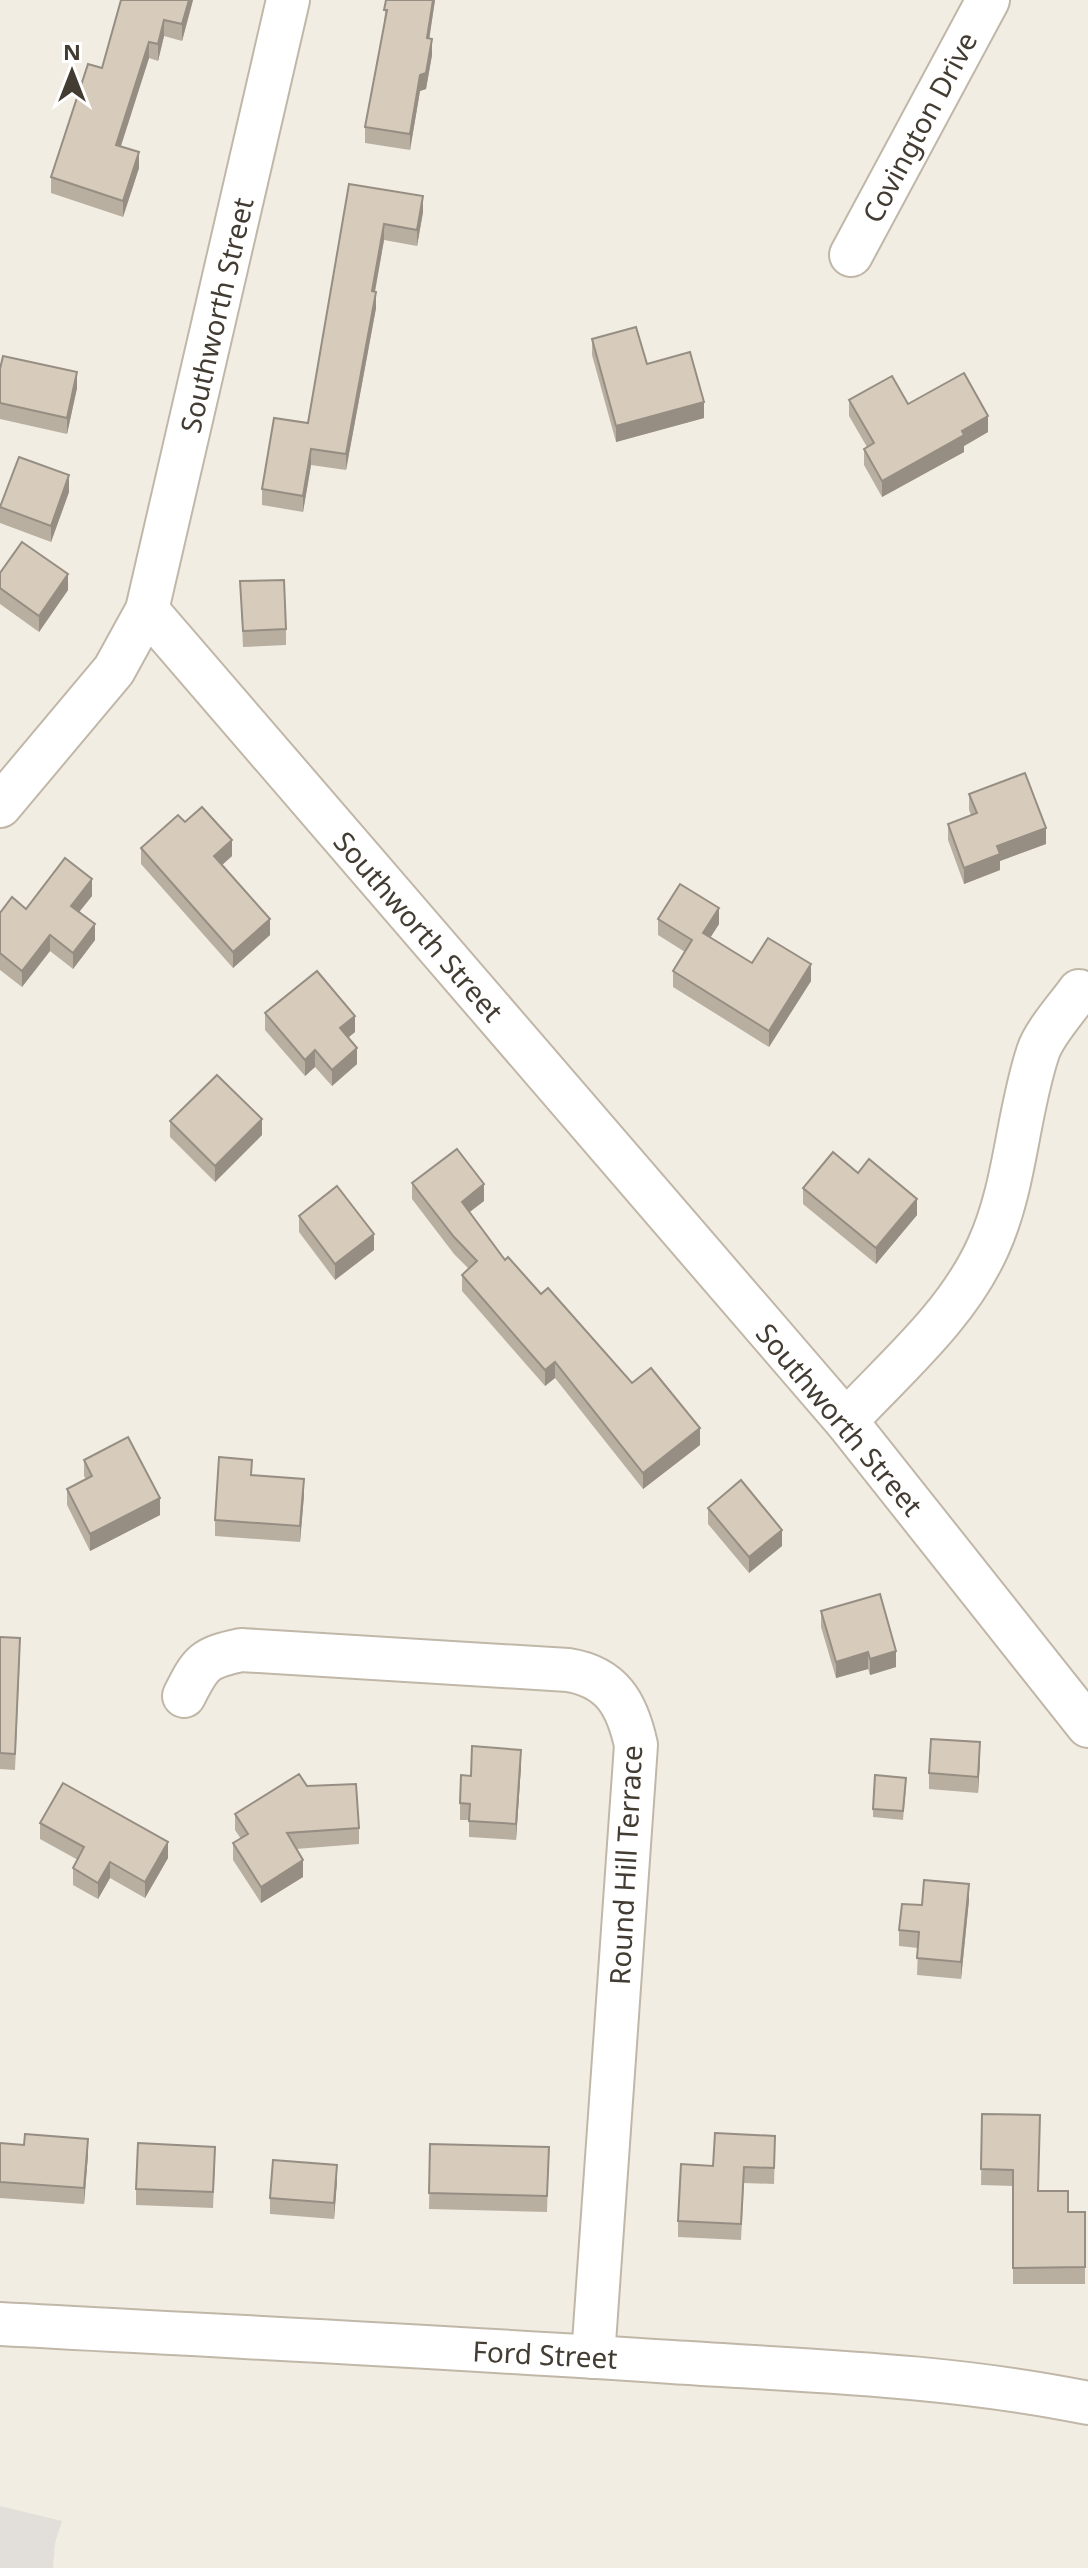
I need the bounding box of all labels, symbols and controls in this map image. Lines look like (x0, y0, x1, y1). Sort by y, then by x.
street label: Covington Drive (853, 25, 985, 229)
north arrow (32, 32, 112, 112)
text: N (63, 36, 81, 66)
street label: Southworth Street (170, 194, 262, 436)
street label: Southworth Street (326, 823, 512, 1029)
street label: Southworth Street (748, 1315, 932, 1523)
street label: Round Hill Terrace (600, 1744, 650, 1986)
street label: Ford Street (472, 2331, 618, 2377)

